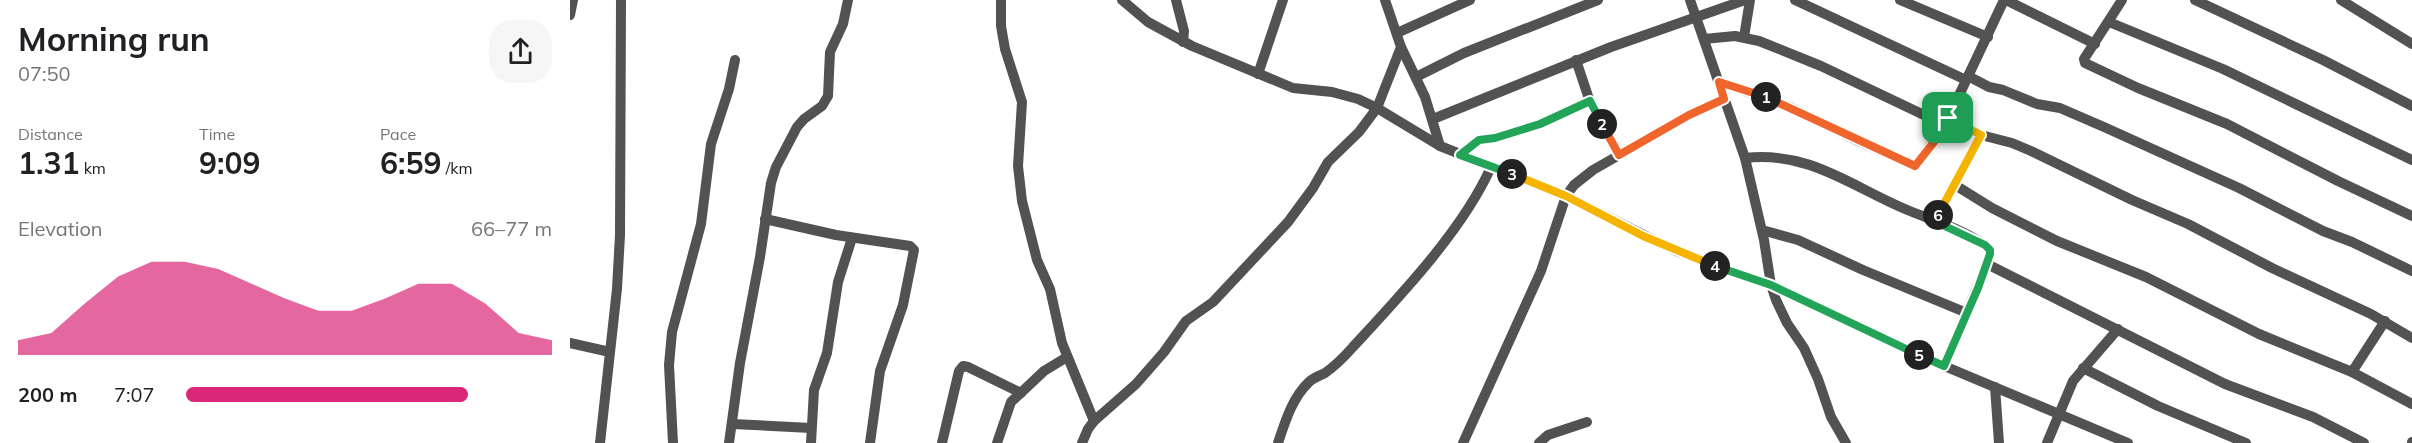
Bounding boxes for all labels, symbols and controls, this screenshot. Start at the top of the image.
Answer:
text: Morning run [18,18,210,59]
button: share [489,20,552,83]
text: 07:50 [18,61,71,86]
pin: 1 [1751,82,1781,112]
text: 1 [1761,87,1771,107]
pin [1922,92,1973,143]
icon: arrive [1931,101,1964,134]
pin: 2 [1587,109,1617,139]
text: 2 [1597,114,1607,134]
text: Distance [18,124,83,144]
text: Time [199,124,235,144]
text: Pace [380,124,416,144]
text: 1.31 [18,144,79,182]
text: 9:09 [199,144,260,182]
text: 6:59 [380,144,441,182]
text: km [79,158,106,178]
text: /km [441,158,472,178]
pin: 3 [1497,159,1527,189]
text: 3 [1507,164,1517,184]
pin: 6 [1923,200,1953,230]
text: 6 [1933,205,1943,225]
text: Elevation [18,216,103,241]
text: 66–77 m [471,216,552,241]
pin: 4 [1700,251,1730,281]
text: 4 [1710,256,1720,276]
pin: 5 [1904,340,1934,370]
text: 5 [1914,345,1924,365]
text: 200 m [18,382,77,407]
text: 7:07 [114,382,155,407]

